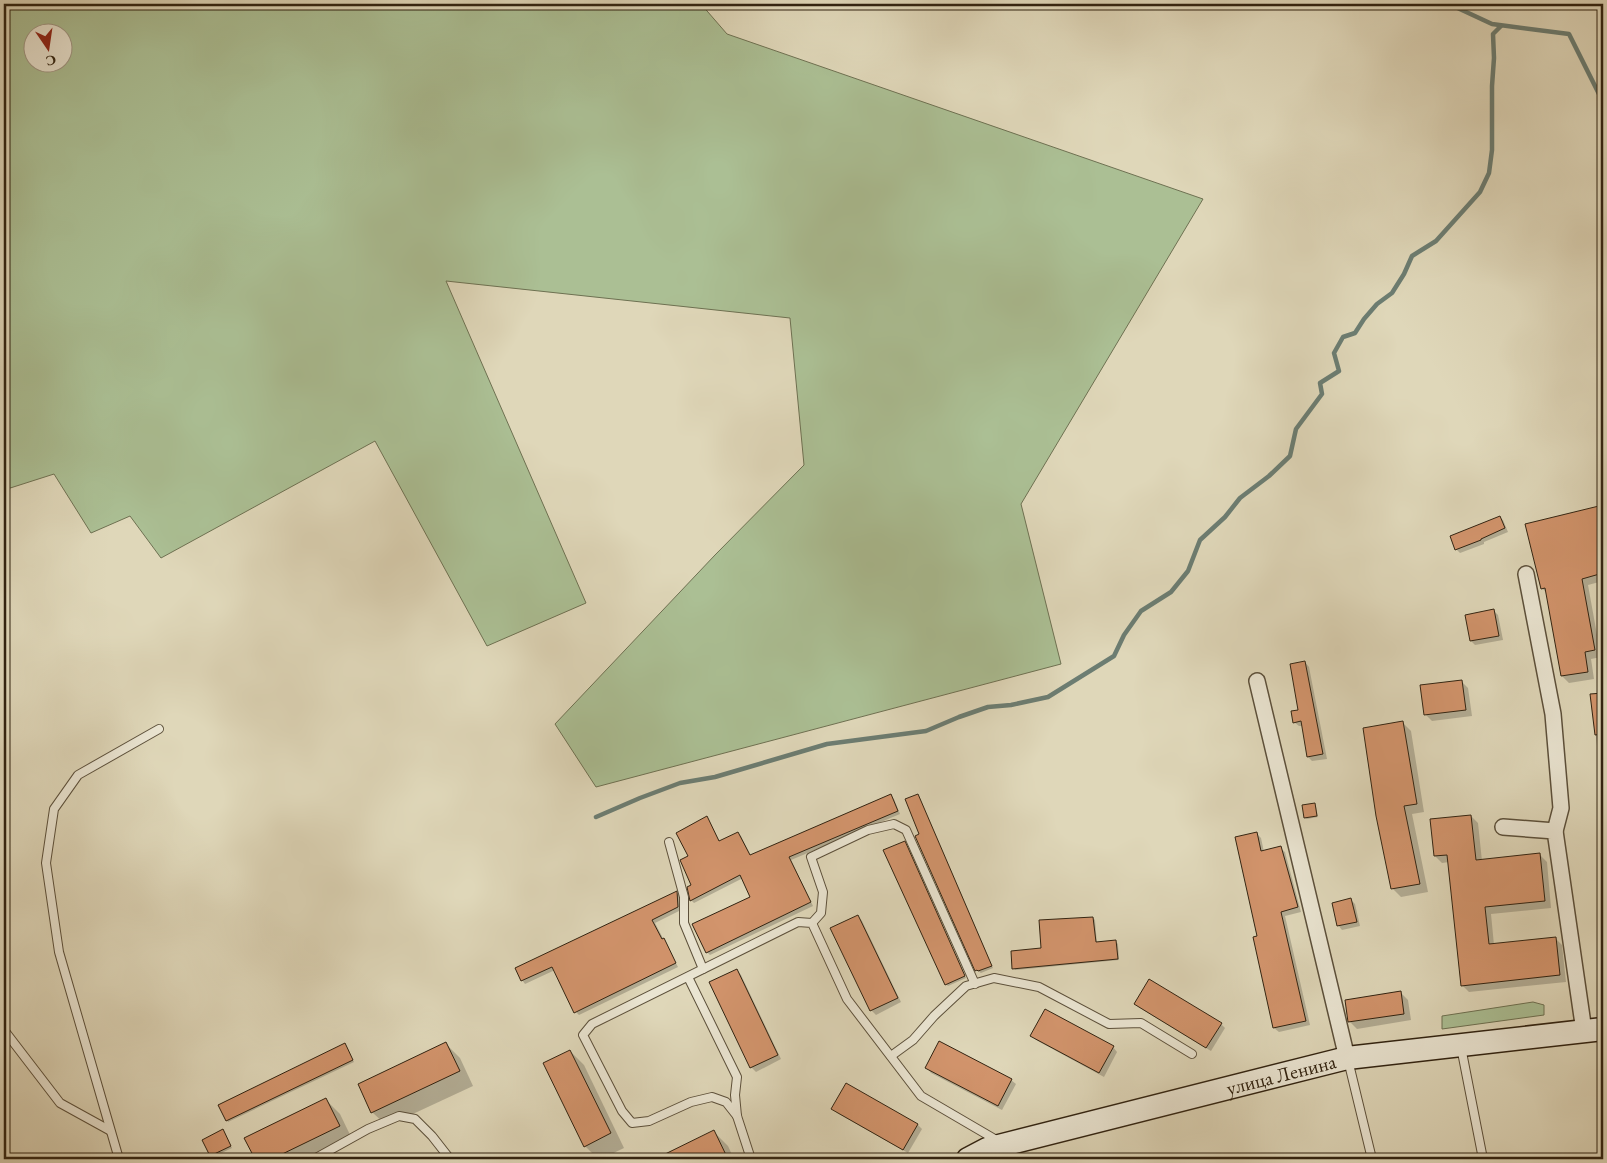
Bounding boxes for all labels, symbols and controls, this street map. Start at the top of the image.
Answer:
north arrow [22,22,72,72]
text: С [44,51,58,71]
street label: улица Ленина [1224,1048,1339,1101]

